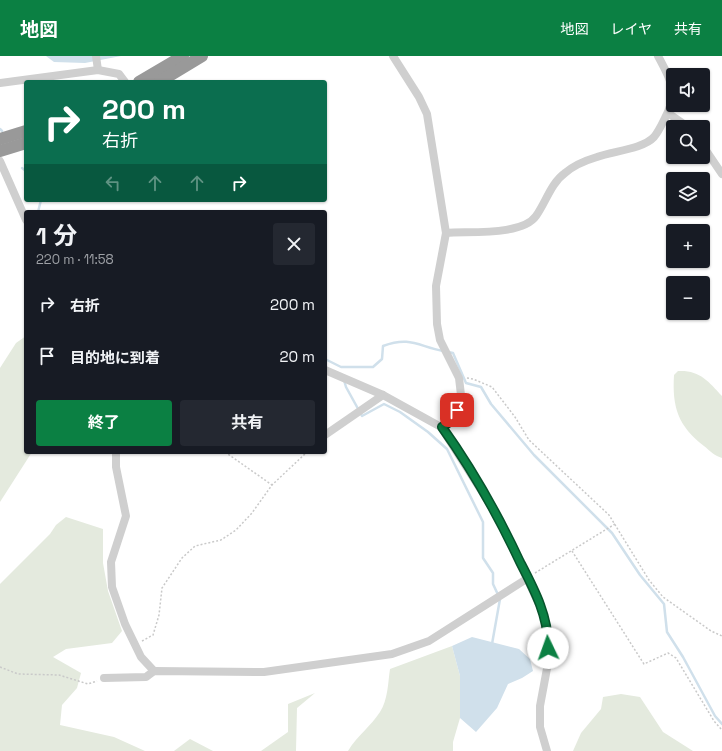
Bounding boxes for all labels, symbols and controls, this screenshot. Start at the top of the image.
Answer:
text: 地図 [20,17,58,42]
text: 地図 [560,20,588,38]
text: レイヤ [610,20,652,38]
text: 共有 [674,20,702,38]
map controls [666,68,710,320]
button: sound [666,68,710,112]
text: 200 m [102,91,186,127]
icon: right [36,96,88,148]
button: search [666,120,710,164]
text: 右折 [102,129,138,152]
icon: left [102,172,124,194]
icon: ahead [144,172,166,194]
icon: ahead [186,172,208,194]
icon: right [228,172,250,194]
button: layers [666,172,710,216]
text: 1 分 [36,220,77,251]
button: close [273,223,315,265]
button: + [666,224,710,268]
text: 220 m · 11:58 [36,251,114,268]
button: − [666,276,710,320]
icon: right [36,293,58,315]
text: 200 m [270,295,315,314]
text: 右折 [70,296,100,315]
icon: arrive [36,345,58,367]
text: 20 m [280,347,315,366]
text: 目的地に到着 [70,348,160,367]
pin [440,393,474,427]
icon: arrive [446,399,468,421]
button: 終了 [36,400,172,446]
button: 共有 [180,400,315,446]
position arrow [527,627,569,669]

